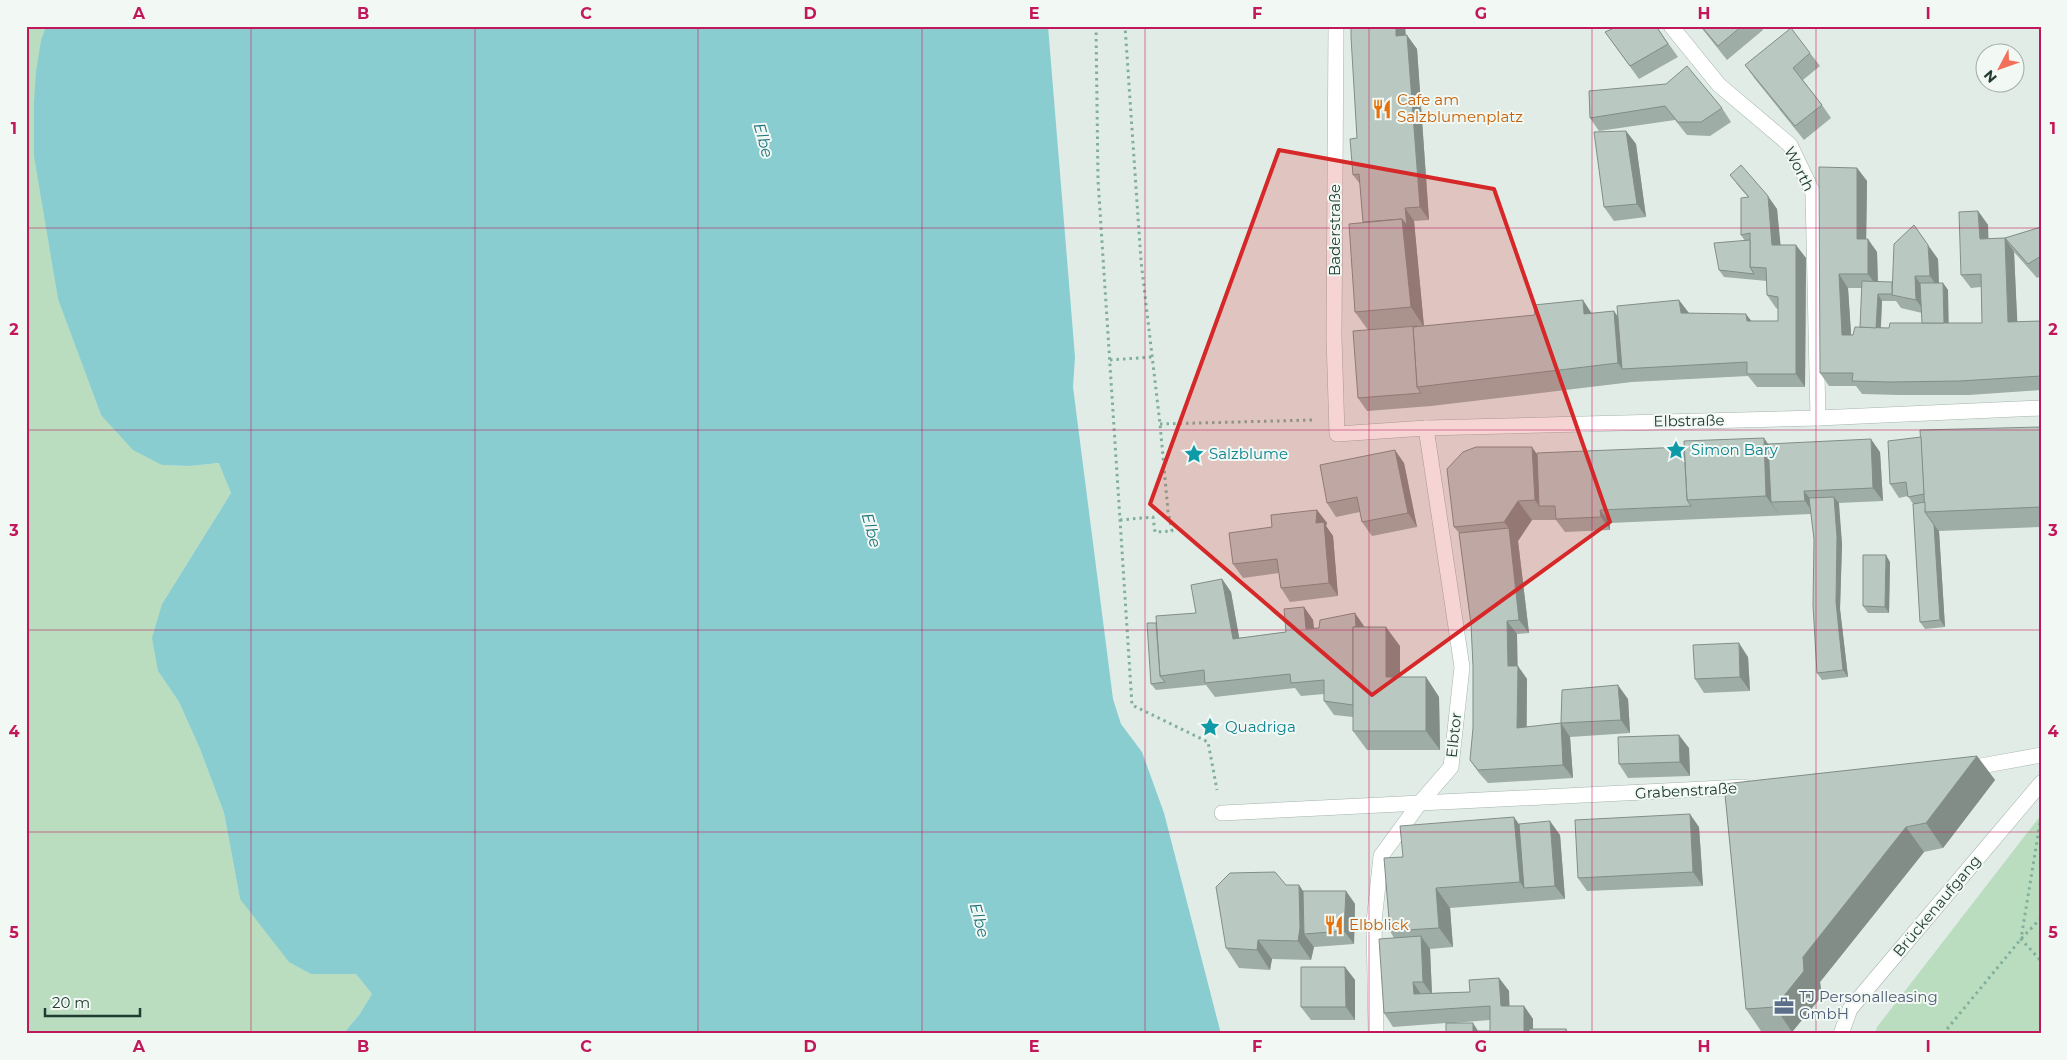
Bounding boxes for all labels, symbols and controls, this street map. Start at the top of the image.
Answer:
text: A [132,4,146,23]
text: B [357,4,369,23]
text: C [580,4,592,23]
text: D [803,4,817,23]
text: E [1029,4,1039,23]
text: F [1252,4,1262,23]
text: G [1475,4,1487,23]
text: H [1698,4,1710,23]
text: I [1925,4,1931,23]
north arrow [1974,42,2024,92]
text: N [1980,66,2001,87]
place label: Cafe am Salzblumenplatz [1397,90,1523,126]
restaurant icon: Cafe am Salzblumenplatz [1371,98,1393,120]
text: 1 [11,119,17,138]
text: 1 [2050,119,2056,138]
water label: Elbe [750,121,777,160]
street label: Worth [1780,143,1819,194]
street label: Baderstraße [1325,184,1344,276]
text: 2 [9,320,19,339]
text: 2 [2048,320,2058,339]
street label: Elbstraße [1653,410,1725,431]
place icon: Simon Bary [1665,439,1687,461]
place label: Simon Bary [1691,440,1779,459]
place icon: Salzblume [1183,443,1205,465]
place label: Salzblume [1209,444,1288,463]
water label: Elbe [858,511,885,550]
text: 3 [8,521,19,540]
text: 3 [2047,521,2058,540]
street label: Elbtor [1442,711,1465,759]
place icon: Quadriga [1199,716,1221,738]
place label: Quadriga [1225,717,1296,736]
text: 4 [8,722,20,741]
text: 4 [2047,722,2059,741]
street label: Grabenstraße [1635,778,1737,803]
street label: Brückenaufgang [1889,851,1985,960]
water label: Elbe [966,901,993,940]
restaurant icon: Elbblick [1323,914,1345,936]
place label: Elbblick [1349,915,1409,934]
text: 5 [9,923,19,942]
text: 5 [2048,923,2058,942]
scale bar [45,985,140,1017]
place label: TJ Personalleasing GmbH [1799,987,1938,1023]
text: 20 m [52,993,90,1012]
office icon: TJ Personalleasing GmbH [1773,995,1795,1017]
text: A [132,1037,146,1056]
text: B [357,1037,369,1056]
text: C [580,1037,592,1056]
text: D [803,1037,817,1056]
text: E [1029,1037,1039,1056]
text: F [1252,1037,1262,1056]
text: G [1475,1037,1487,1056]
text: H [1698,1037,1710,1056]
text: I [1925,1037,1931,1056]

